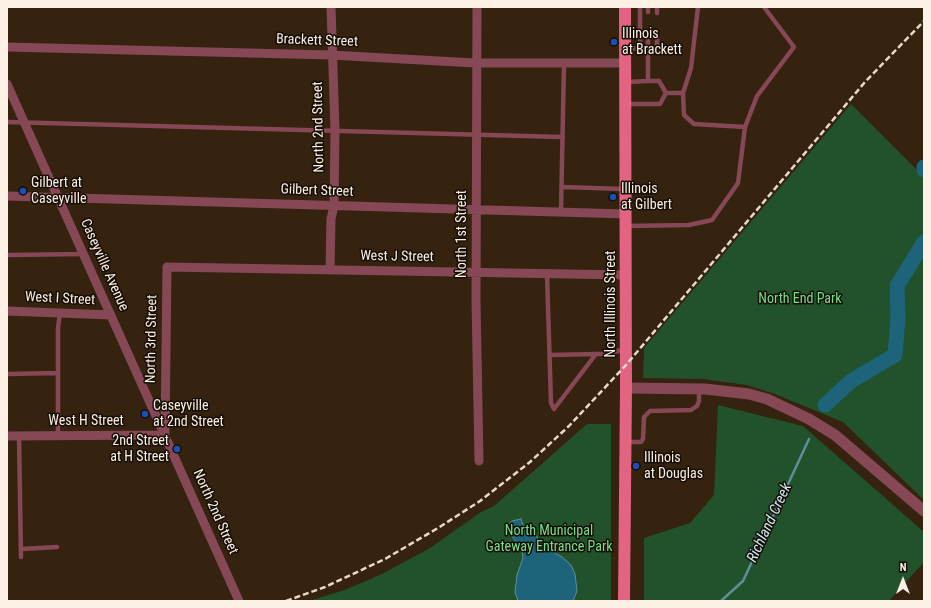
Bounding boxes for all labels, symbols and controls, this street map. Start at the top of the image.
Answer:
place label: Illinois at Brackett [622,26,682,58]
street label: Brackett Street [276,31,358,51]
marker: Illinois at Brackett [609,37,619,47]
street label: North 2nd Street [310,81,328,173]
place label: Gilbert at Caseyville [31,175,87,208]
street label: Gilbert Street [280,181,354,201]
place label: Illinois at Gilbert [621,181,672,214]
marker: Gilbert at Caseyville [18,186,28,196]
street label: North 1st Street [454,190,470,278]
marker: Illinois at Gilbert [608,192,618,202]
street label: Caseyville Avenue [76,216,132,314]
street label: West J Street [360,248,434,266]
street label: North Illinois Street [603,251,619,357]
street label: West I Street [24,289,96,309]
park label: North End Park [758,291,842,307]
street label: North 3rd Street [143,295,161,383]
place label: Caseyville at 2nd Street [153,398,224,430]
marker: Caseyville at 2nd Street [140,409,150,419]
street label: West H Street [48,413,124,429]
place label: 2nd Street at H Street [110,433,169,466]
marker: 2nd Street at H Street [172,444,182,454]
place label: Illinois at Douglas [644,450,703,482]
marker: Illinois at Douglas [631,461,641,471]
street label: North 2nd Street [189,467,241,557]
water label: Richland Creek [744,480,796,566]
park label: North Municipal Gateway Entrance Park [486,523,612,556]
north arrow [883,560,923,600]
text: N [900,561,906,574]

